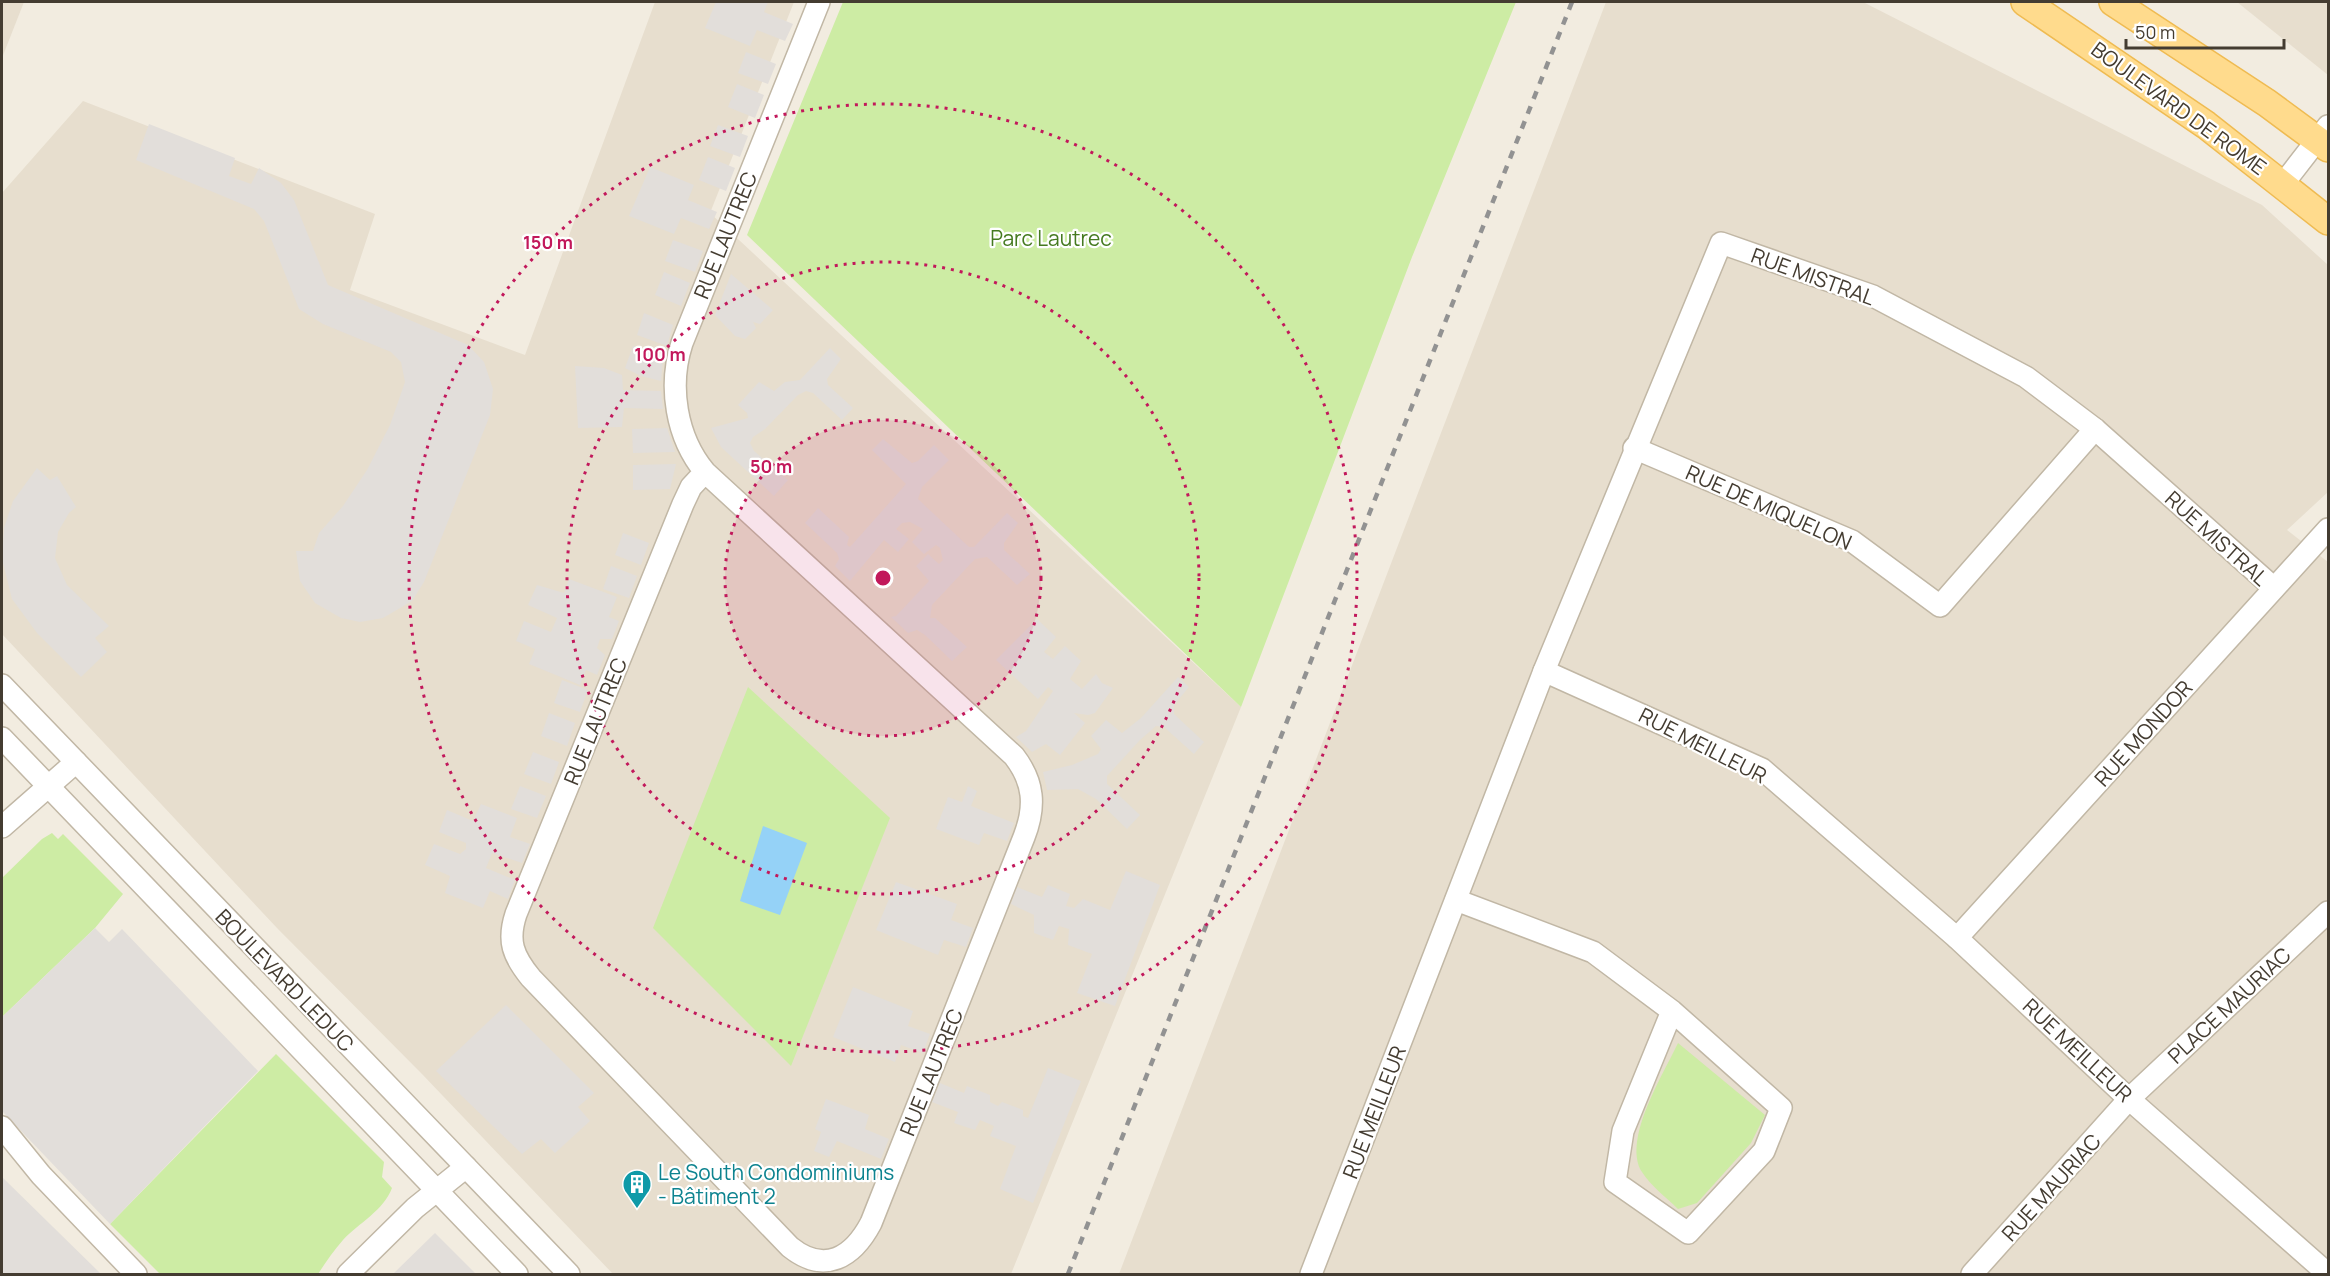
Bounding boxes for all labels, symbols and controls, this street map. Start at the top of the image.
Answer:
scale bar [2126,12,2284,50]
text: 50 m [2135,20,2175,44]
street label: BOULEVARD DE ROME [2086,35,2272,181]
street label: RUE LAUTREC [687,167,763,303]
park label: Parc Lautrec [990,224,1112,252]
text: 150 m [523,230,573,254]
street label: RUE MISTRAL [1747,241,1879,311]
text: 100 m [634,342,686,366]
text: 50 m [750,454,792,478]
street label: RUE DE MIQUELON [1682,458,1856,556]
street label: RUE MISTRAL [2160,484,2275,592]
centre of rings [873,568,893,588]
street label: RUE LAUTREC [557,653,633,789]
street label: RUE MONDOR [2088,674,2198,792]
street label: RUE MEILLEUR [1634,701,1772,789]
street label: BOULEVARD LEDUC [210,903,360,1057]
street label: PLACE MAURIAC [2161,941,2297,1069]
street label: RUE MEILLEUR [2017,992,2139,1108]
street label: RUE LAUTREC [893,1004,969,1140]
street label: RUE MEILLEUR [1336,1042,1412,1182]
street label: RUE MAURIAC [1995,1127,2107,1247]
place label: Le South Condominiums - Bâtiment 2 [658,1158,894,1210]
building icon: Le South Condominiums - Bâtiment 2 [621,1168,653,1210]

